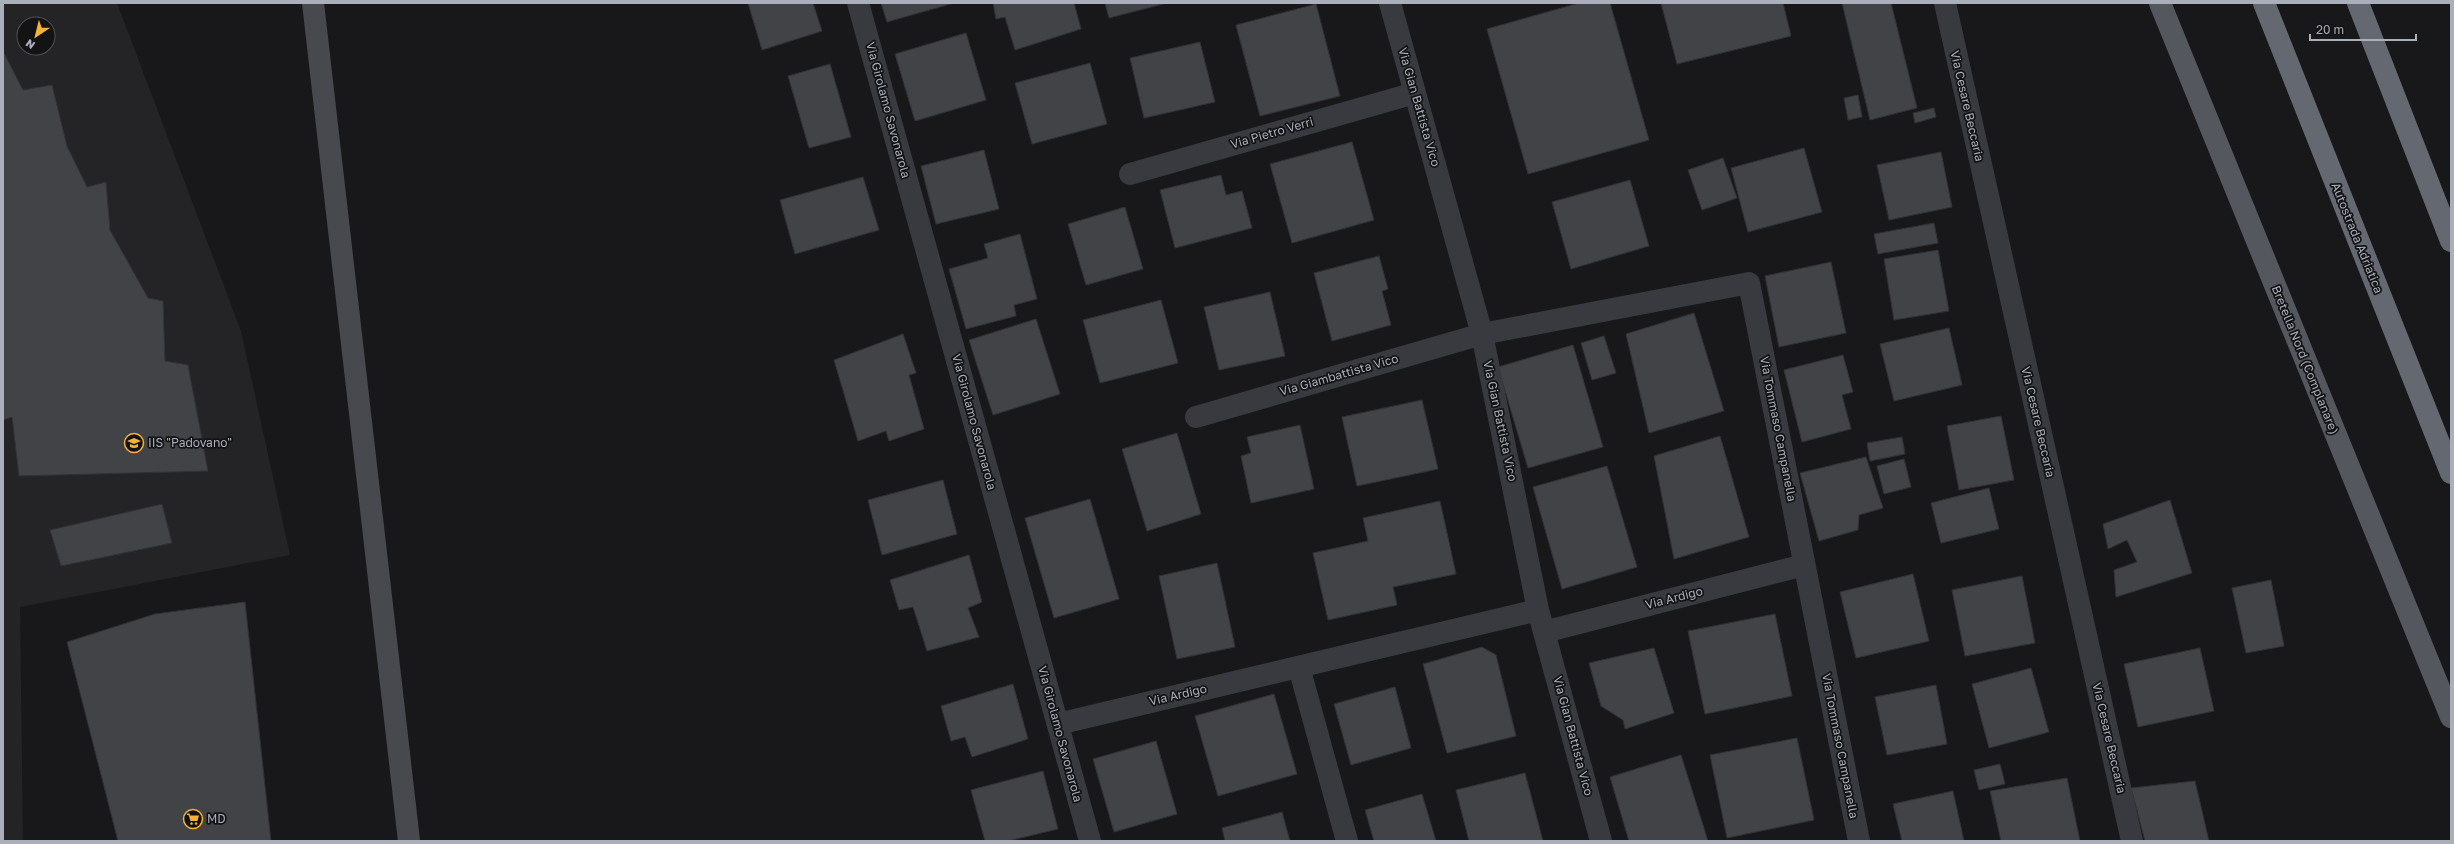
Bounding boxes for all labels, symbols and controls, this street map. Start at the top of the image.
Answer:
north arrow [16,16,56,56]
scale bar [2310,16,2416,42]
text: 20 m [2316,22,2344,37]
text: N [23,37,37,52]
street label: Via Girolamo Savonarola [863,40,914,180]
street label: Via Gian Battista Vico [1395,46,1444,168]
street label: Via Cesare Beccaria [1947,49,1988,163]
street label: Via Pietro Verri [1229,114,1315,152]
street label: Autostrada Adriatica [2328,180,2387,295]
street label: Bretella Nord (Complanare) [2269,283,2342,436]
street label: Via Giambattista Vico [1278,350,1400,399]
street label: Via Girolamo Savonarola [949,352,1000,492]
street label: Via Tommaso Campanella [1757,355,1800,503]
street label: Via Gian Battista Vico [1480,359,1521,483]
street label: Via Cesare Beccaria [2018,365,2059,479]
school or university icon: IIS "Padovano" [123,432,145,454]
place label: IIS "Padovano" [148,435,232,450]
street label: Via Ardigo [1644,583,1704,612]
street label: Via Girolamo Savonarola [1035,664,1086,804]
street label: Via Tommaso Campanella [1819,672,1862,820]
street label: Via Gian Battista Vico [1550,674,1597,797]
street label: Via Ardigo [1148,681,1208,708]
street label: Via Cesare Beccaria [2089,681,2130,795]
supermarket icon: MD [182,808,204,830]
place label: MD [207,811,226,826]

